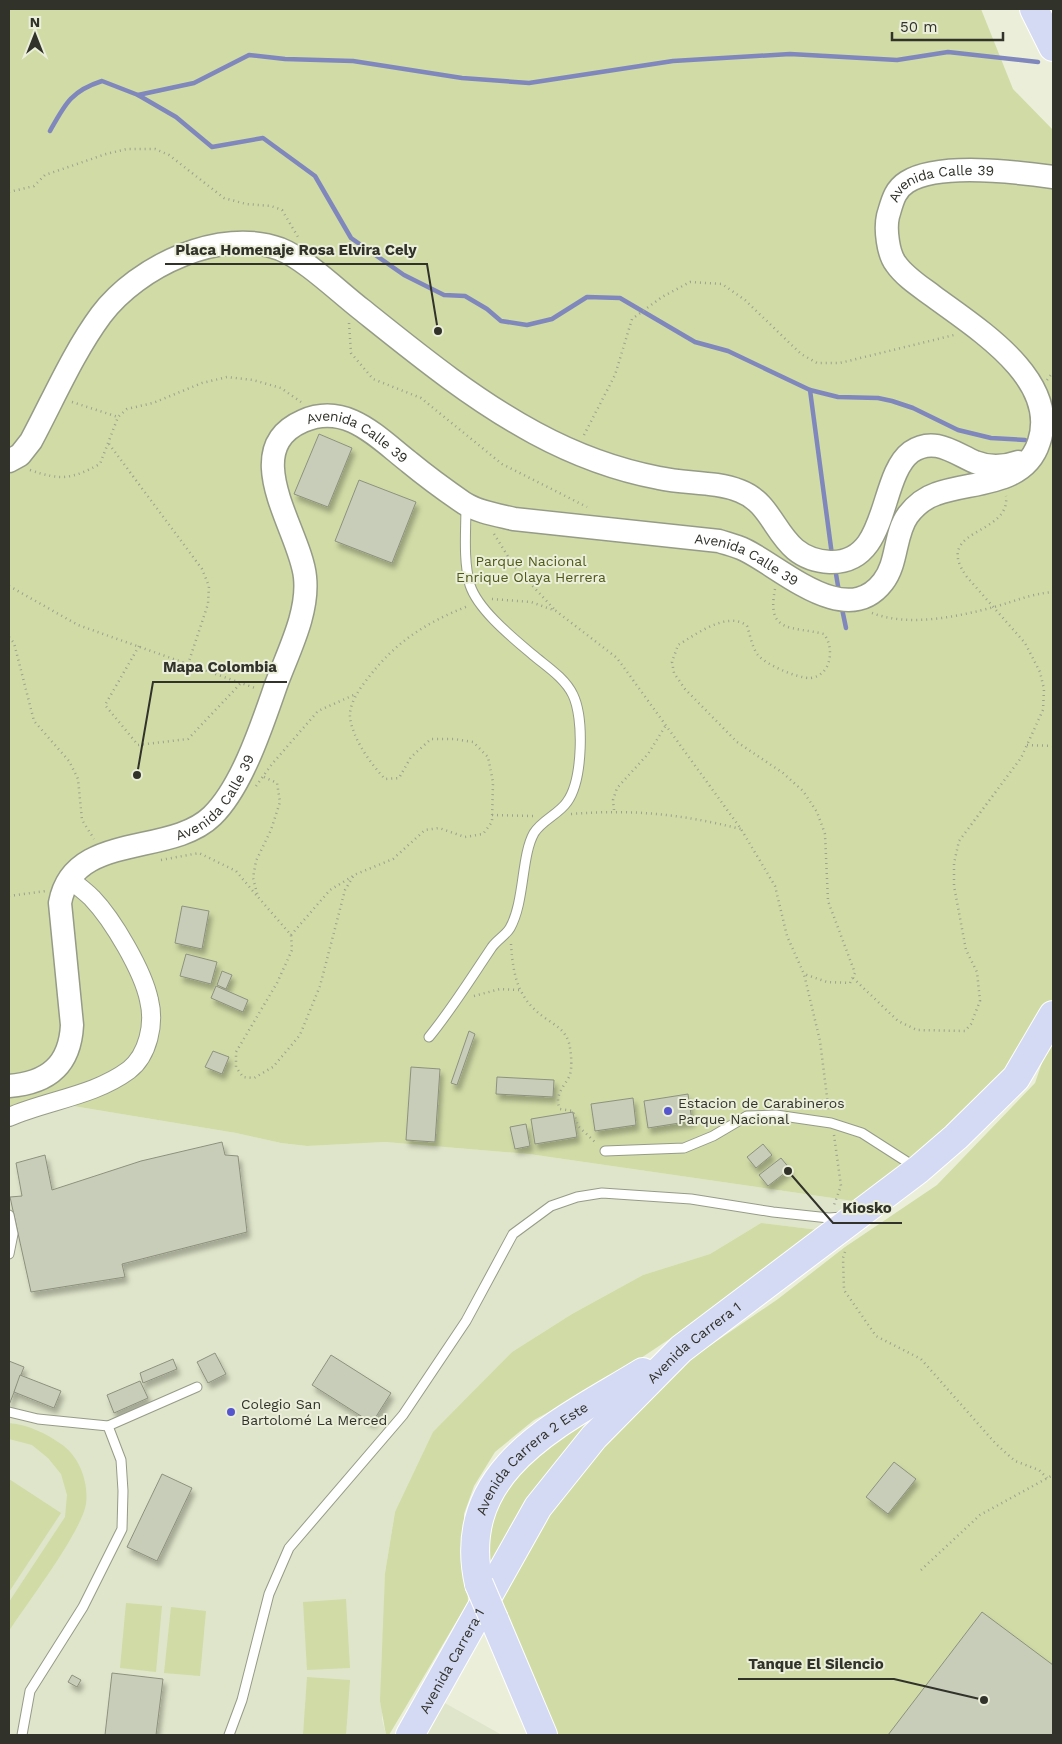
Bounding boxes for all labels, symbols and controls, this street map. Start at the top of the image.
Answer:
north arrow [10,10,60,60]
scale bar [892,10,1003,42]
text: N [30,14,40,30]
text: 50 m [900,18,937,36]
street label: Avenida Calle 39 [885,162,995,204]
callout: Placa Homenaje Rosa Elvira Cely [165,234,427,264]
text: Placa Homenaje Rosa Elvira Cely [175,241,417,259]
street label: Avenida Calle 39 [304,407,411,466]
street label: Avenida Calle 39 [694,530,801,589]
park label: Parque Nacional Enrique Olaya Herrera [456,553,606,585]
callout: Mapa Colombia [153,652,287,682]
text: Mapa Colombia [163,658,277,676]
street label: Avenida Calle 39 [173,752,257,843]
place label: Estacion de Carabineros Parque Nacional [678,1095,845,1127]
marker: Estacion de Carabineros Parque Nacional [662,1105,674,1117]
callout: Kiosko [833,1193,902,1223]
text: Kiosko [842,1199,892,1217]
street label: Avenida Carrera 1 [644,1299,744,1386]
place label: Colegio San Bartolomé La Merced [241,1396,387,1428]
street label: Avenida Carrera 2 Este [473,1399,591,1517]
marker: Colegio San Bartolomé La Merced [225,1406,237,1418]
street label: Avenida Carrera 1 [416,1606,487,1716]
callout: Tanque El Silencio [738,1649,894,1679]
text: Tanque El Silencio [748,1655,884,1673]

